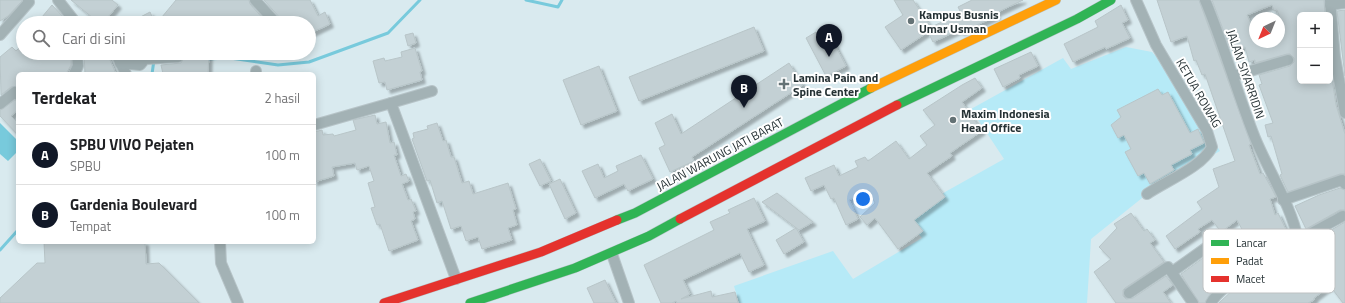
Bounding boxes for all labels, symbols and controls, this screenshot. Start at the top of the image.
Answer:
place label: Kampus Busnis Umar Usman [919,5,999,38]
north arrow [1249,12,1285,48]
map controls [1297,12,1333,84]
button: + [1297,12,1333,48]
search box [16,16,316,60]
marker: Kampus Busnis Umar Usman [906,16,916,26]
pin: A [816,24,842,57]
icon: search [30,27,52,49]
text: Cari di sini [62,27,126,50]
street label: JALAN SIYARRIDIN [1222,27,1270,121]
button: − [1297,48,1333,84]
street label: KETUA ROWAG [1171,55,1227,131]
place label: Lamina Pain and Spine Center [793,68,878,101]
pin: B [731,75,757,108]
marker: Lamina Pain and Spine Center [778,78,790,90]
text: Terdekat [32,85,96,111]
text: 2 hasil [264,88,300,108]
place label: Maxim Indonesia Head Office [961,104,1050,137]
street label: JALAN WARUNG JATI BARAT [653,112,788,196]
marker: Maxim Indonesia Head Office [948,115,958,125]
text: SPBU VIVO Pejaten [70,133,194,156]
text: A [41,145,49,165]
text: 100 m [264,145,300,165]
text: SPBU [70,156,101,176]
your location [853,189,873,209]
text: Gardenia Boulevard [70,193,197,216]
text: B [41,205,49,225]
text: 100 m [264,205,300,225]
text: Tempat [70,216,111,236]
legend [1203,229,1335,293]
text: Lancar [1236,235,1267,251]
text: Padat [1236,253,1263,269]
text: Macet [1236,271,1265,287]

